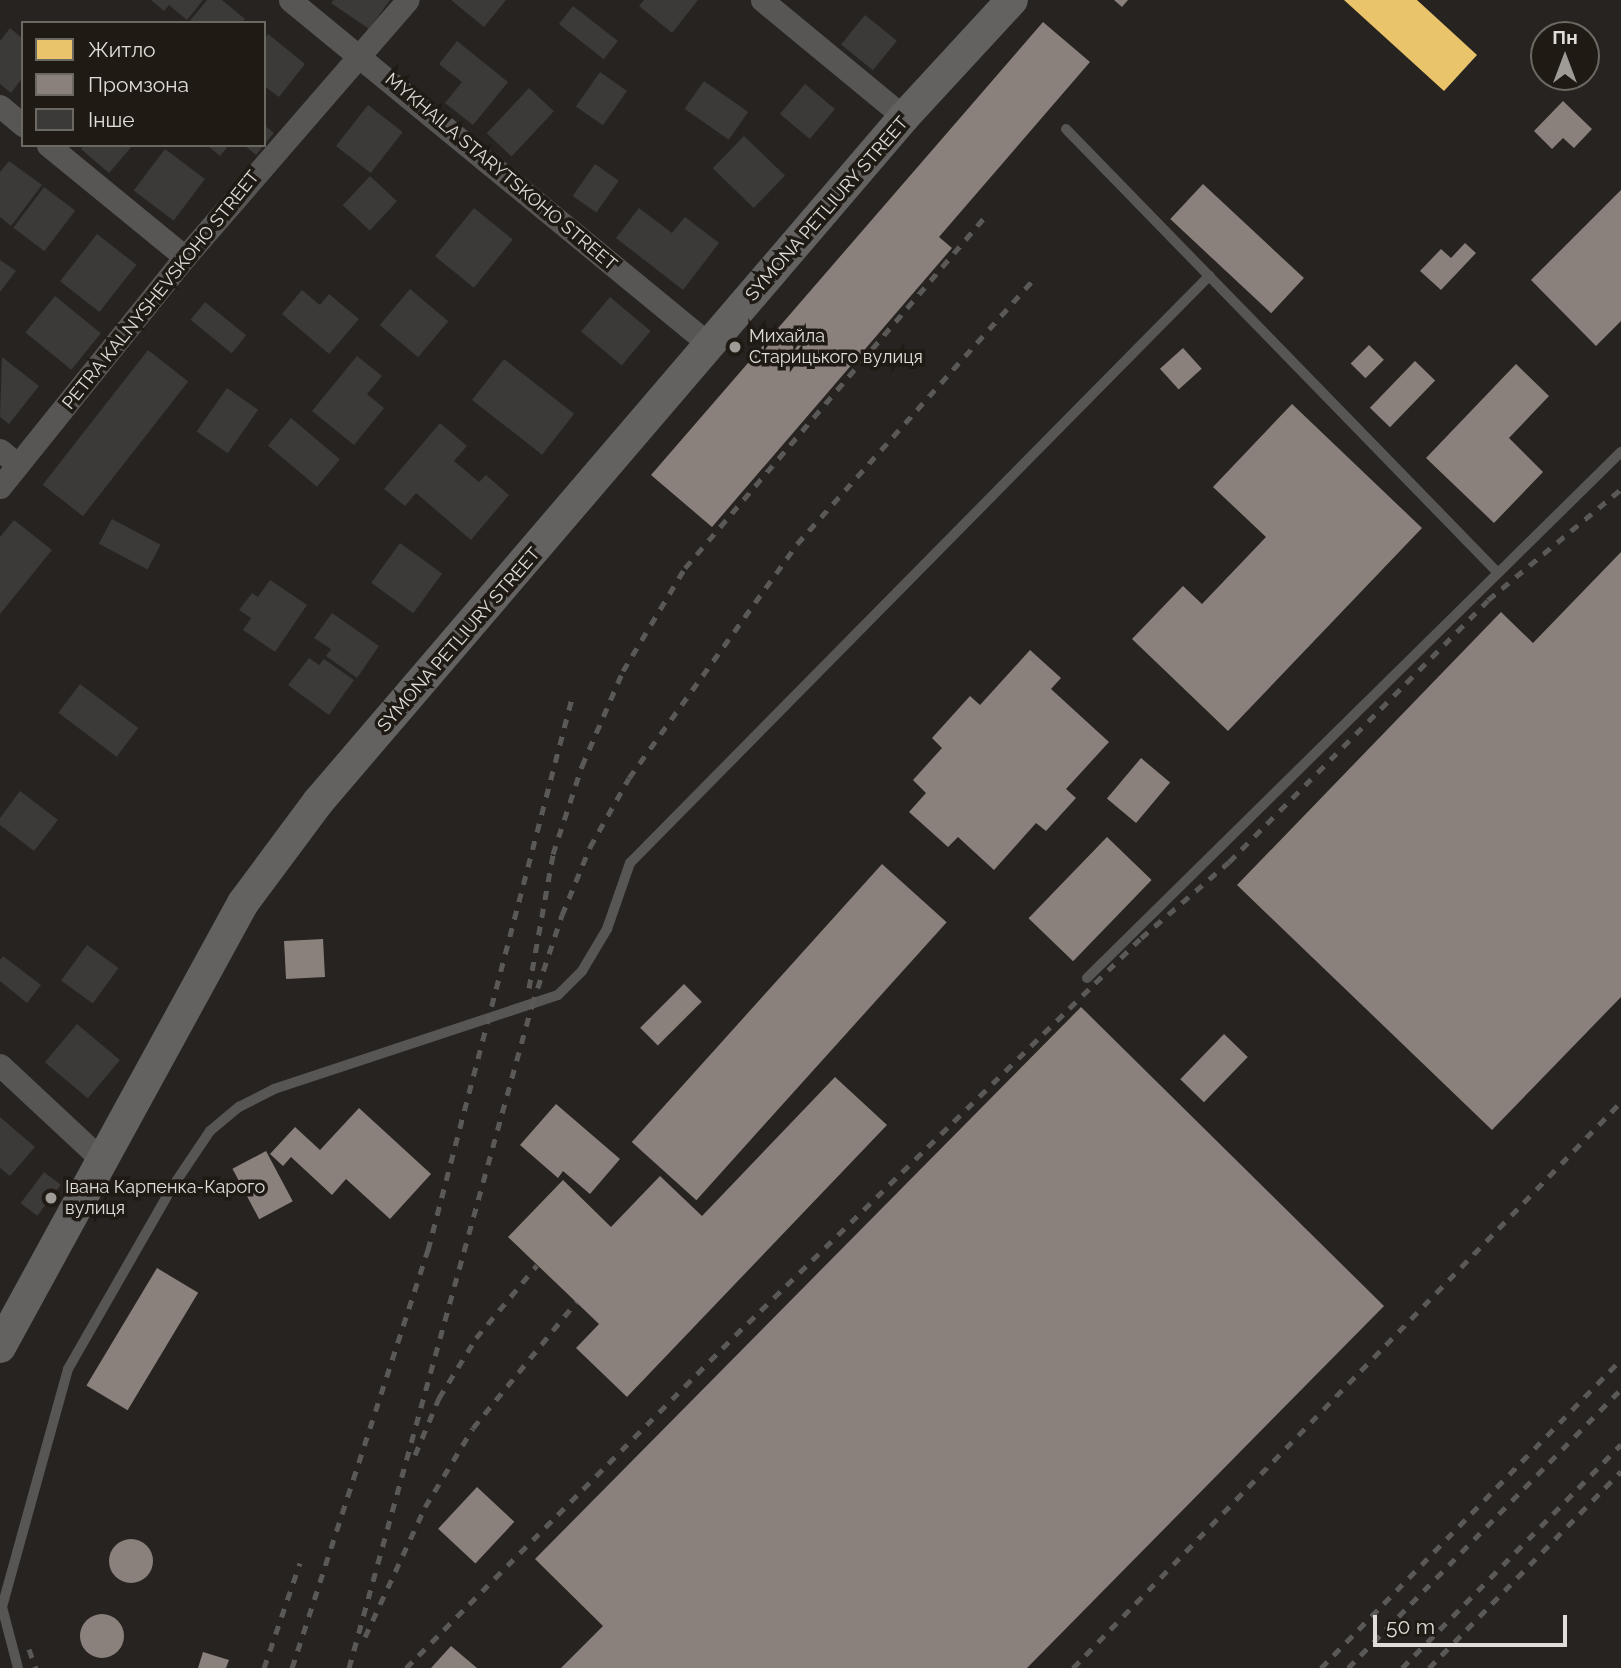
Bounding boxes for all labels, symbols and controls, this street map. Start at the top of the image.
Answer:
legend [21,21,266,147]
north arrow [1530,21,1600,91]
text: Пн [1552,26,1578,48]
text: Житло [88,37,156,62]
street label: MYKHAILA STARYTSKOHO STREET [381,69,621,275]
text: Промзона [88,72,189,97]
text: Інше [88,107,135,132]
street label: SYMONA PETLIURY STREET [741,112,913,306]
street label: PETRA KALNYSHEVSKOHO STREET [58,166,264,414]
place label: Михайла Старицького вулиця [749,326,923,368]
marker: Михайла Старицького вулиця [727,339,743,355]
street label: SYMONA PETLIURY STREET [373,543,545,737]
place label: Івана Карпенка-Карого вулиця [65,1177,265,1220]
marker: Івана Карпенка-Карого вулиця [43,1190,59,1206]
scale bar [1376,1602,1570,1646]
text: 50 m [1386,1614,1435,1639]

